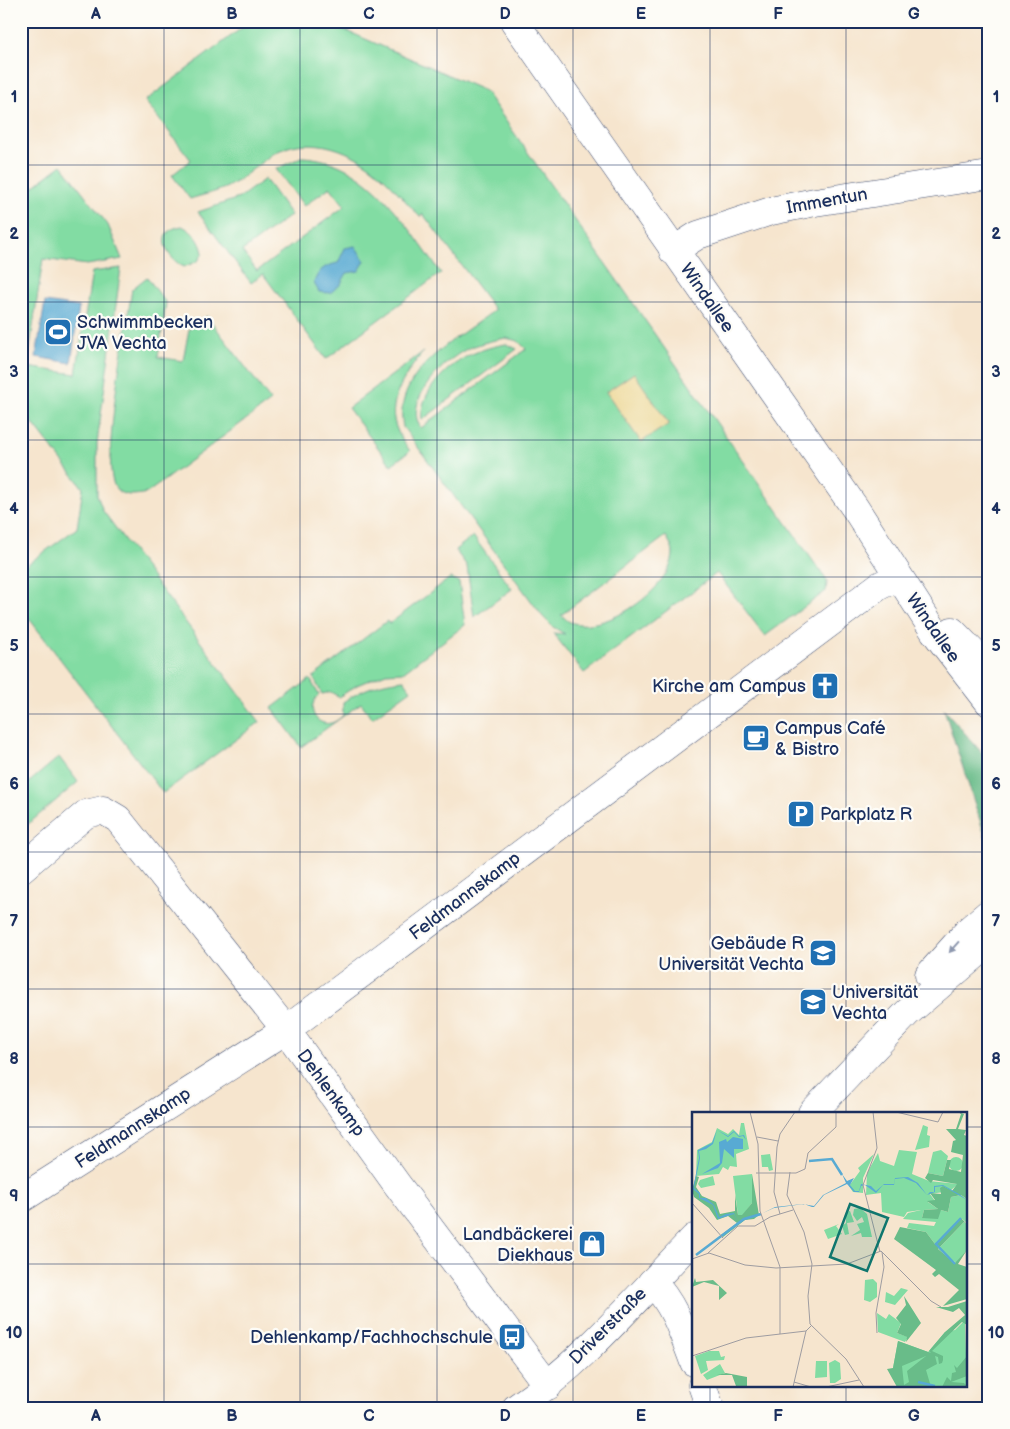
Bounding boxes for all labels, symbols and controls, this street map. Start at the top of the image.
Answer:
text: A [90,5,101,24]
text: B [226,5,238,24]
text: C [363,5,375,24]
text: D [499,5,511,24]
text: E [636,5,646,24]
text: F [773,5,783,24]
text: G [908,5,920,24]
text: 1 [11,88,17,107]
text: 1 [993,88,999,107]
street label: Immentun [785,184,869,218]
text: 2 [9,225,19,244]
text: 2 [991,225,1001,244]
street label: Windallee [676,259,739,337]
place label: Schwimmbecken JVA Vechta [77,312,213,354]
sports icon: Schwimmbecken JVA Vechta [43,317,73,347]
text: 3 [9,363,19,382]
text: 3 [991,363,1001,382]
text: 4 [9,500,19,519]
text: 4 [991,500,1001,519]
street label: Windallee [902,589,965,667]
text: 5 [9,637,19,656]
text: 5 [991,637,1001,656]
church icon: Kirche am Campus [810,671,840,701]
place label: Kirche am Campus [652,676,806,697]
place label: Campus Café & Bistro [775,718,886,760]
cafe icon: Campus Café & Bistro [741,723,771,753]
text: 6 [9,775,19,794]
text: 6 [991,775,1001,794]
parking icon: Parkplatz R [786,799,816,829]
place label: Parkplatz R [820,804,913,825]
street label: Feldmannskamp [405,847,525,945]
text: 7 [10,912,19,931]
text: 7 [992,912,1001,931]
place label: Gebäude R Universität Vechta [658,933,804,975]
school or university icon: Gebäude R Universität Vechta [808,938,838,968]
one-way arrow [948,940,960,952]
place label: Universität Vechta [832,982,919,1024]
school or university icon: Universität Vechta [798,987,828,1017]
street label: Dehlenkamp [292,1045,370,1141]
text: 8 [9,1050,19,1069]
text: 8 [991,1050,1001,1069]
street label: Feldmannskamp [71,1083,195,1173]
inset map [692,1112,968,1386]
text: 9 [9,1187,19,1206]
text: 9 [991,1187,1001,1206]
place label: Landbäckerei Diekhaus [462,1224,573,1266]
shop icon: Landbäckerei Diekhaus [577,1229,607,1259]
street label: Driverstraße [565,1283,651,1369]
bus stop icon: Dehlenkamp/Fachhochschule [497,1322,527,1352]
text: 10 [6,1324,22,1343]
text: 10 [988,1324,1004,1343]
place label: Dehlenkamp/Fachhochschule [250,1327,493,1348]
text: A [90,1407,101,1426]
text: B [226,1407,238,1426]
text: C [363,1407,375,1426]
text: D [499,1407,511,1426]
text: E [636,1407,646,1426]
text: F [773,1407,783,1426]
text: G [908,1407,920,1426]

